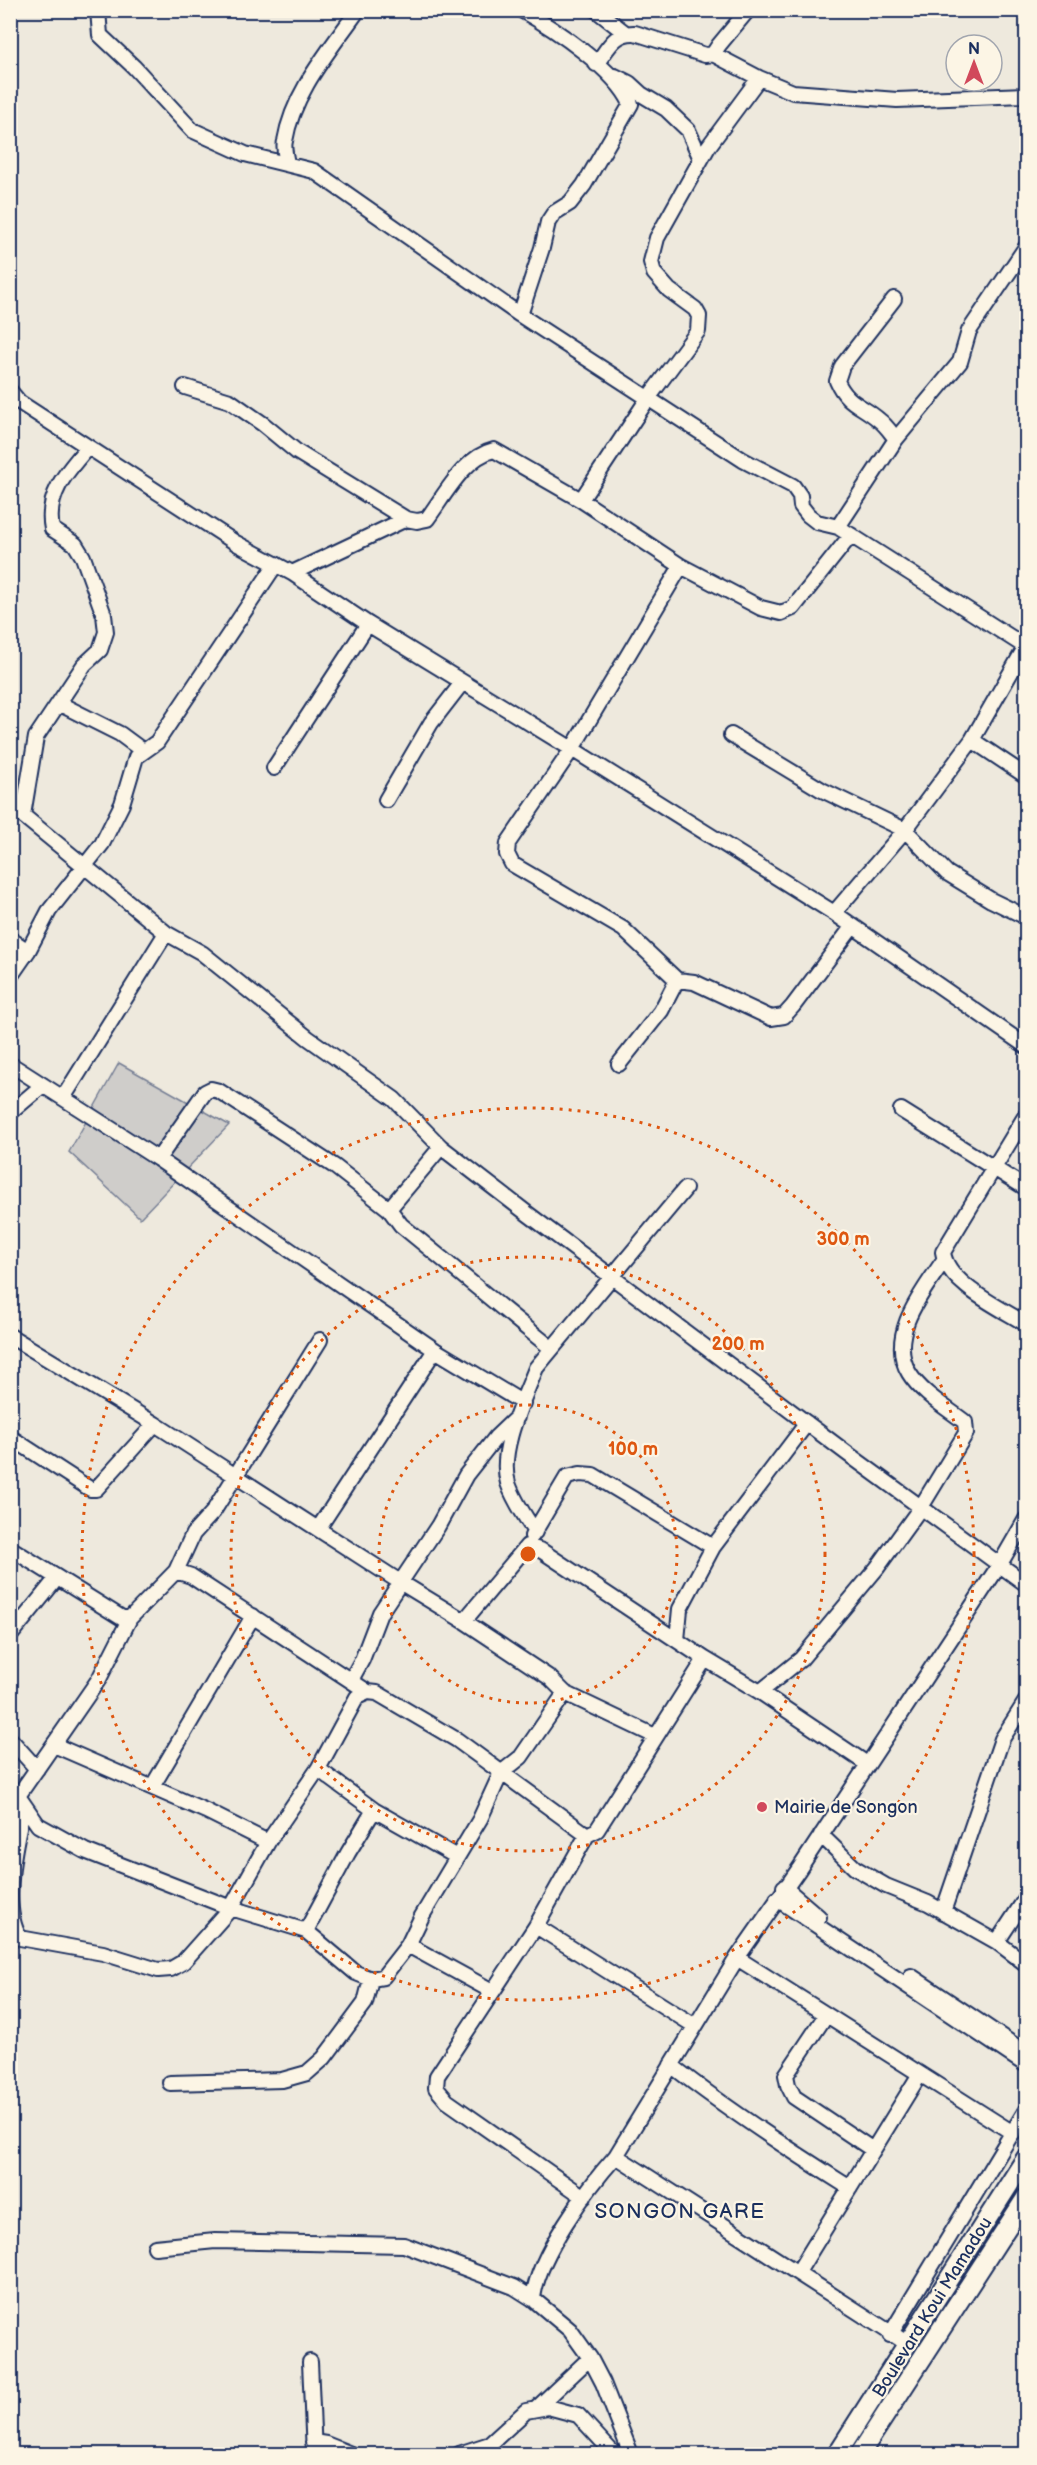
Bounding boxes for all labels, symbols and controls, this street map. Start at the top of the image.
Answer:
north arrow [944,33,1004,93]
text: N [968,40,980,59]
text: 300 m [816,1229,870,1250]
text: 200 m [711,1334,765,1355]
text: 100 m [608,1439,658,1460]
centre of rings [518,1544,538,1564]
place label: Mairie de Songon [774,1797,918,1818]
marker: Mairie de Songon [755,1800,769,1814]
district label: SONGON GARE [594,2199,766,2224]
street label: Boulevard Koui Mamadou [868,2213,997,2401]

